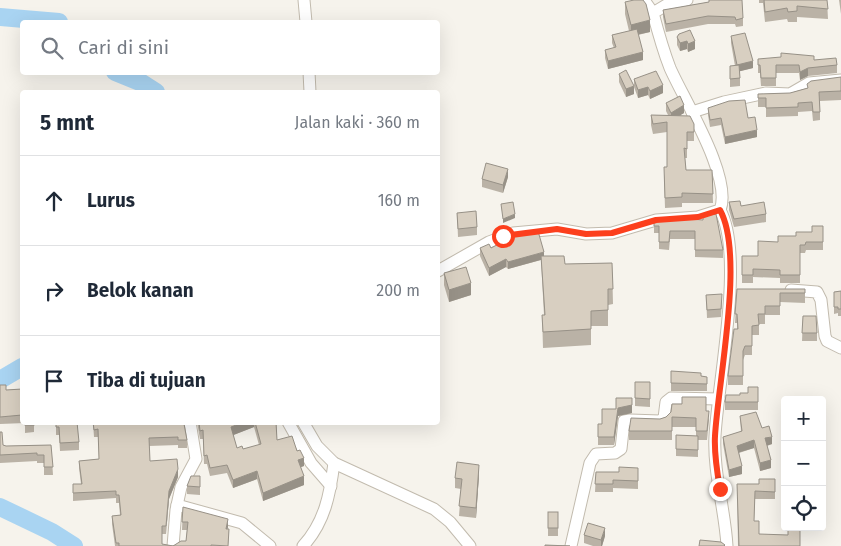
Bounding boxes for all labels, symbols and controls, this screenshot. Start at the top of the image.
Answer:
search box [20,20,440,75]
icon: search [38,34,66,62]
text: Cari di sini [78,36,169,59]
text: 5 mnt [40,110,94,136]
text: Jalan kaki · 360 m [295,113,420,132]
icon: ahead [40,187,68,215]
text: Lurus [87,189,135,212]
text: 160 m [378,191,420,210]
route start [492,225,515,248]
icon: right [40,277,68,305]
text: Belok kanan [87,279,194,302]
text: 200 m [376,281,420,300]
icon: arrive [40,367,68,395]
text: Tiba di tujuan [87,369,206,392]
map controls [781,396,826,531]
button: + [781,396,826,441]
button: − [781,441,826,486]
route end [709,478,732,501]
button: locate [781,486,826,531]

